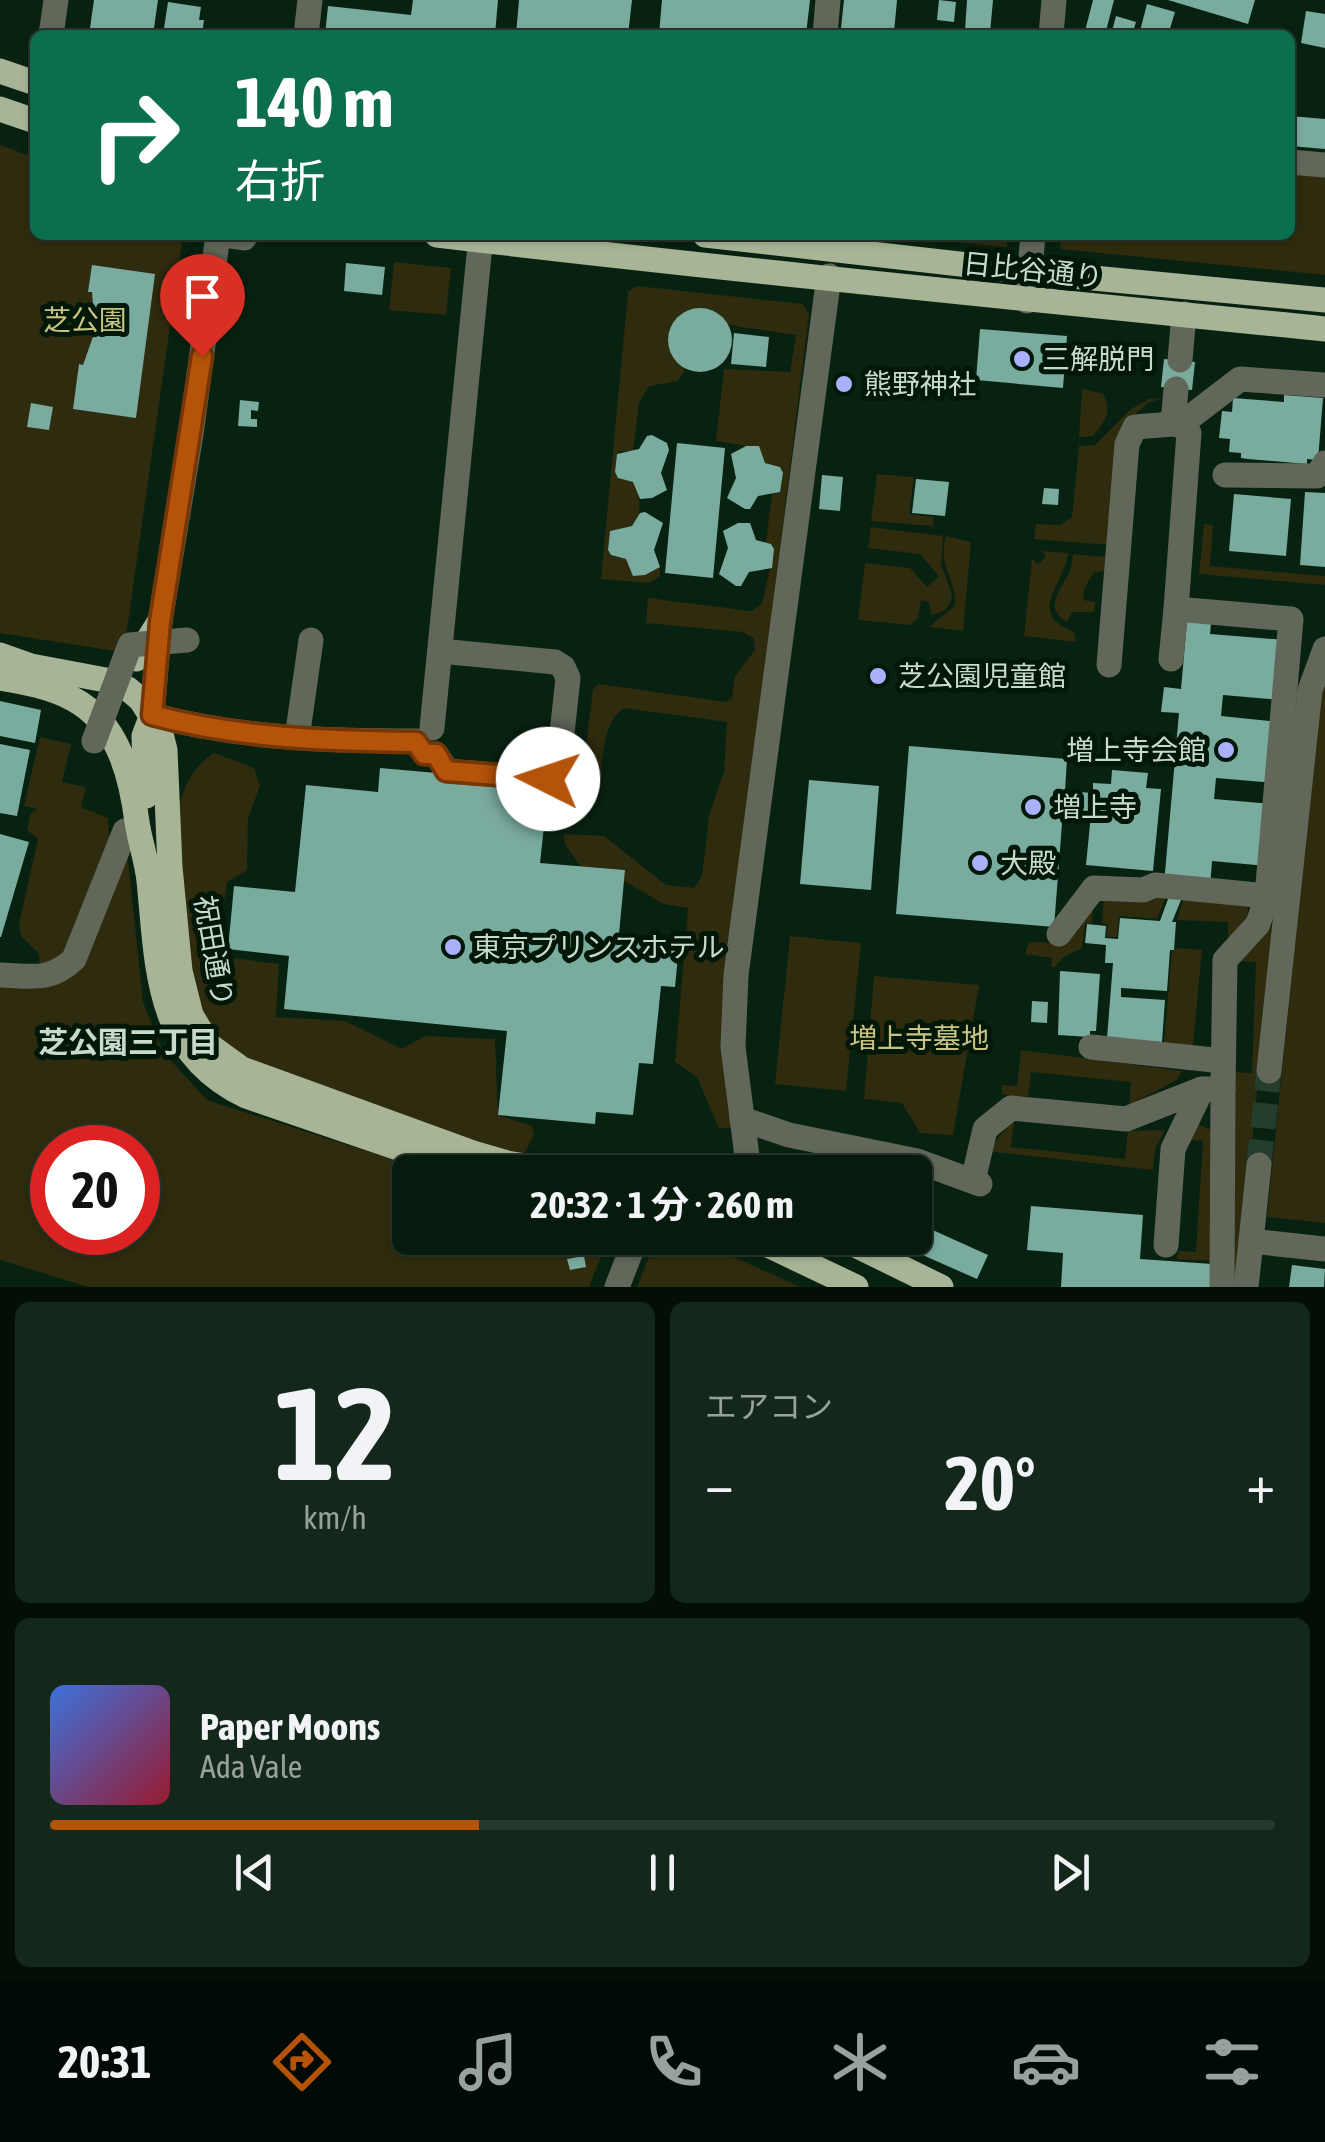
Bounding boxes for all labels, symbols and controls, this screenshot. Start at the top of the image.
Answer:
text: 140 m [235,62,394,142]
icon: right [70,70,200,200]
text: 右折 [235,155,325,207]
street label: 日比谷通り [962,247,1104,293]
pin [160,254,245,357]
icon: arrive [175,269,230,324]
park label: 芝公園 [43,304,127,336]
place label: 三解脱門 [1042,343,1154,375]
marker: 三解脱門 [1011,348,1033,370]
place label: 熊野神社 [864,368,976,400]
marker: 熊野神社 [833,373,855,395]
place label: 芝公園児童館 [898,660,1066,692]
marker: 芝公園児童館 [867,665,889,687]
position arrow [496,727,600,831]
place label: 増上寺会館 [1066,734,1206,766]
marker: 増上寺会館 [1215,739,1237,761]
place label: 増上寺 [1053,791,1137,823]
marker: 増上寺 [1022,796,1044,818]
place label: 大殿 [1000,847,1056,879]
marker: 大殿 [969,852,991,874]
street label: 祝田通り [189,893,239,1009]
place label: 東京プリンスホテル [473,931,724,963]
marker: 東京プリンスホテル [442,936,464,958]
park label: 増上寺墓地 [849,1022,989,1054]
district label: 芝公園三丁目 [38,1025,218,1059]
speed limit sign: 20 [30,1125,160,1255]
text: 20:32 · 1 分 · 260 m [530,1183,794,1226]
text: 12 [274,1359,396,1508]
text: エアコン [705,1388,833,1425]
text: 20° [944,1440,1036,1526]
text: − [705,1452,734,1515]
text: + [1246,1452,1275,1515]
text: km/h [303,1499,367,1536]
text: Paper Moons [200,1705,380,1748]
text: Ada Vale [200,1748,302,1785]
icon: previous [227,1845,282,1900]
icon: pause [635,1845,690,1900]
icon: next [1043,1845,1098,1900]
icon: directions [267,2027,337,2097]
icon: music [453,2027,523,2097]
icon: phone [639,2027,709,2097]
icon: climate [825,2027,895,2097]
icon: car [1011,2027,1081,2097]
icon: filters [1197,2027,1267,2097]
text: 20:31 [58,2036,151,2088]

